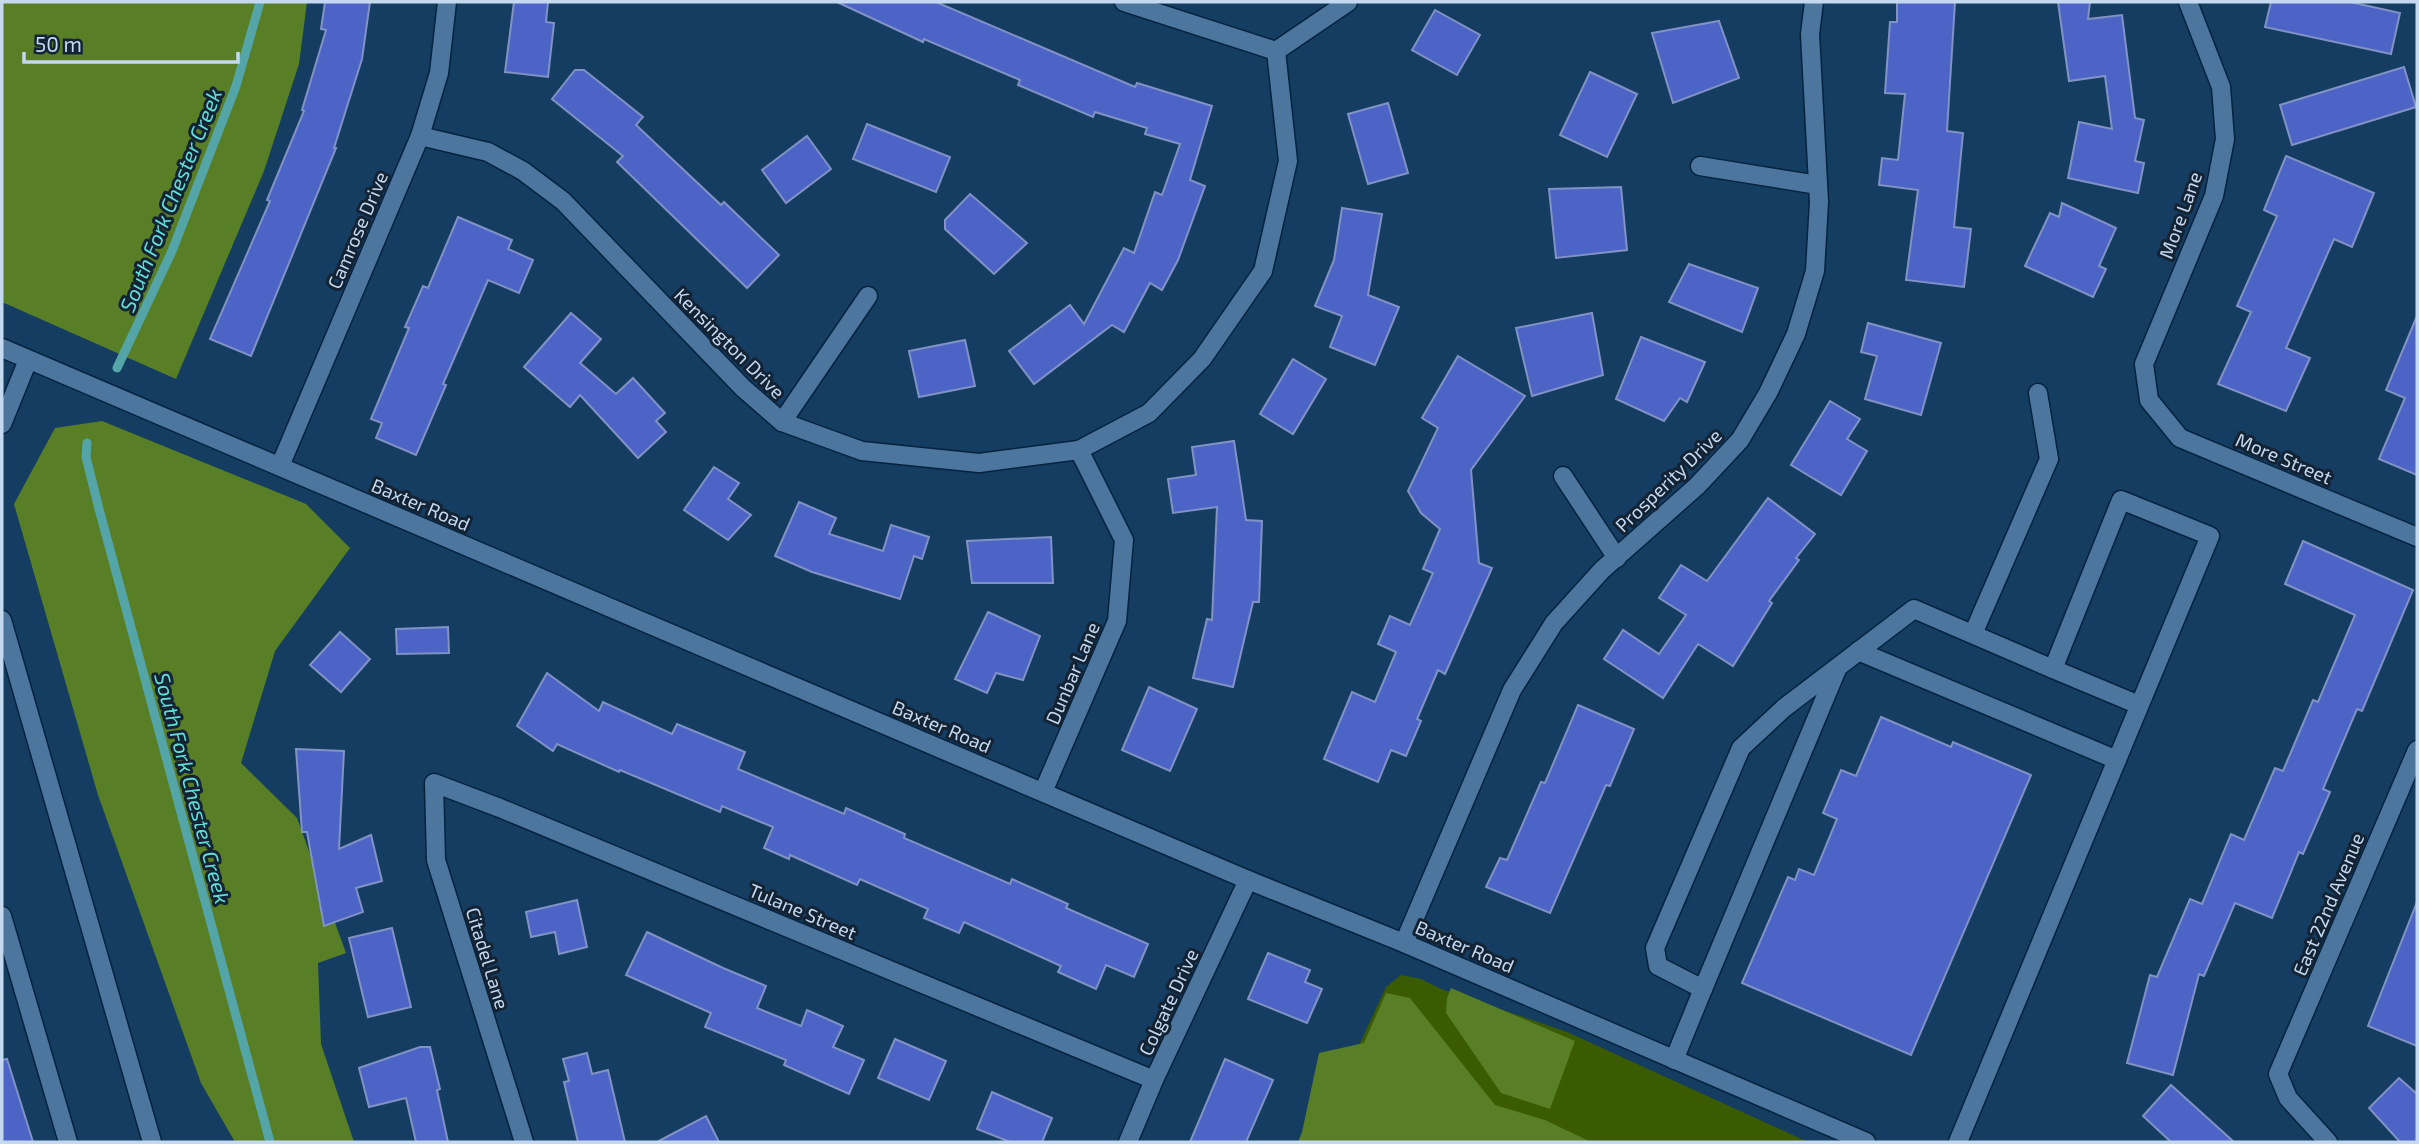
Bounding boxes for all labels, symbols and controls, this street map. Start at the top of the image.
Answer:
scale bar [24,21,238,65]
text: 50 m [35,31,82,56]
water label: South Fork Chester Creek [114,85,226,315]
street label: Camrose Drive [322,168,392,292]
street label: More Lane [2154,168,2206,262]
street label: Kensington Drive [670,283,790,403]
street label: Prosperity Drive [1610,424,1726,536]
street label: More Street [2233,427,2335,489]
street label: Baxter Road [368,473,474,535]
street label: Dunbar Lane [1040,618,1104,728]
water label: South Fork Chester Creek [150,670,236,906]
street label: Baxter Road [889,695,995,757]
street label: East 22nd Avenue [2288,829,2368,979]
street label: Tulane Street [746,878,860,944]
street label: Citadel Lane [462,904,514,1012]
street label: Baxter Road [1412,915,1518,977]
street label: Colgate Drive [1133,945,1203,1059]

